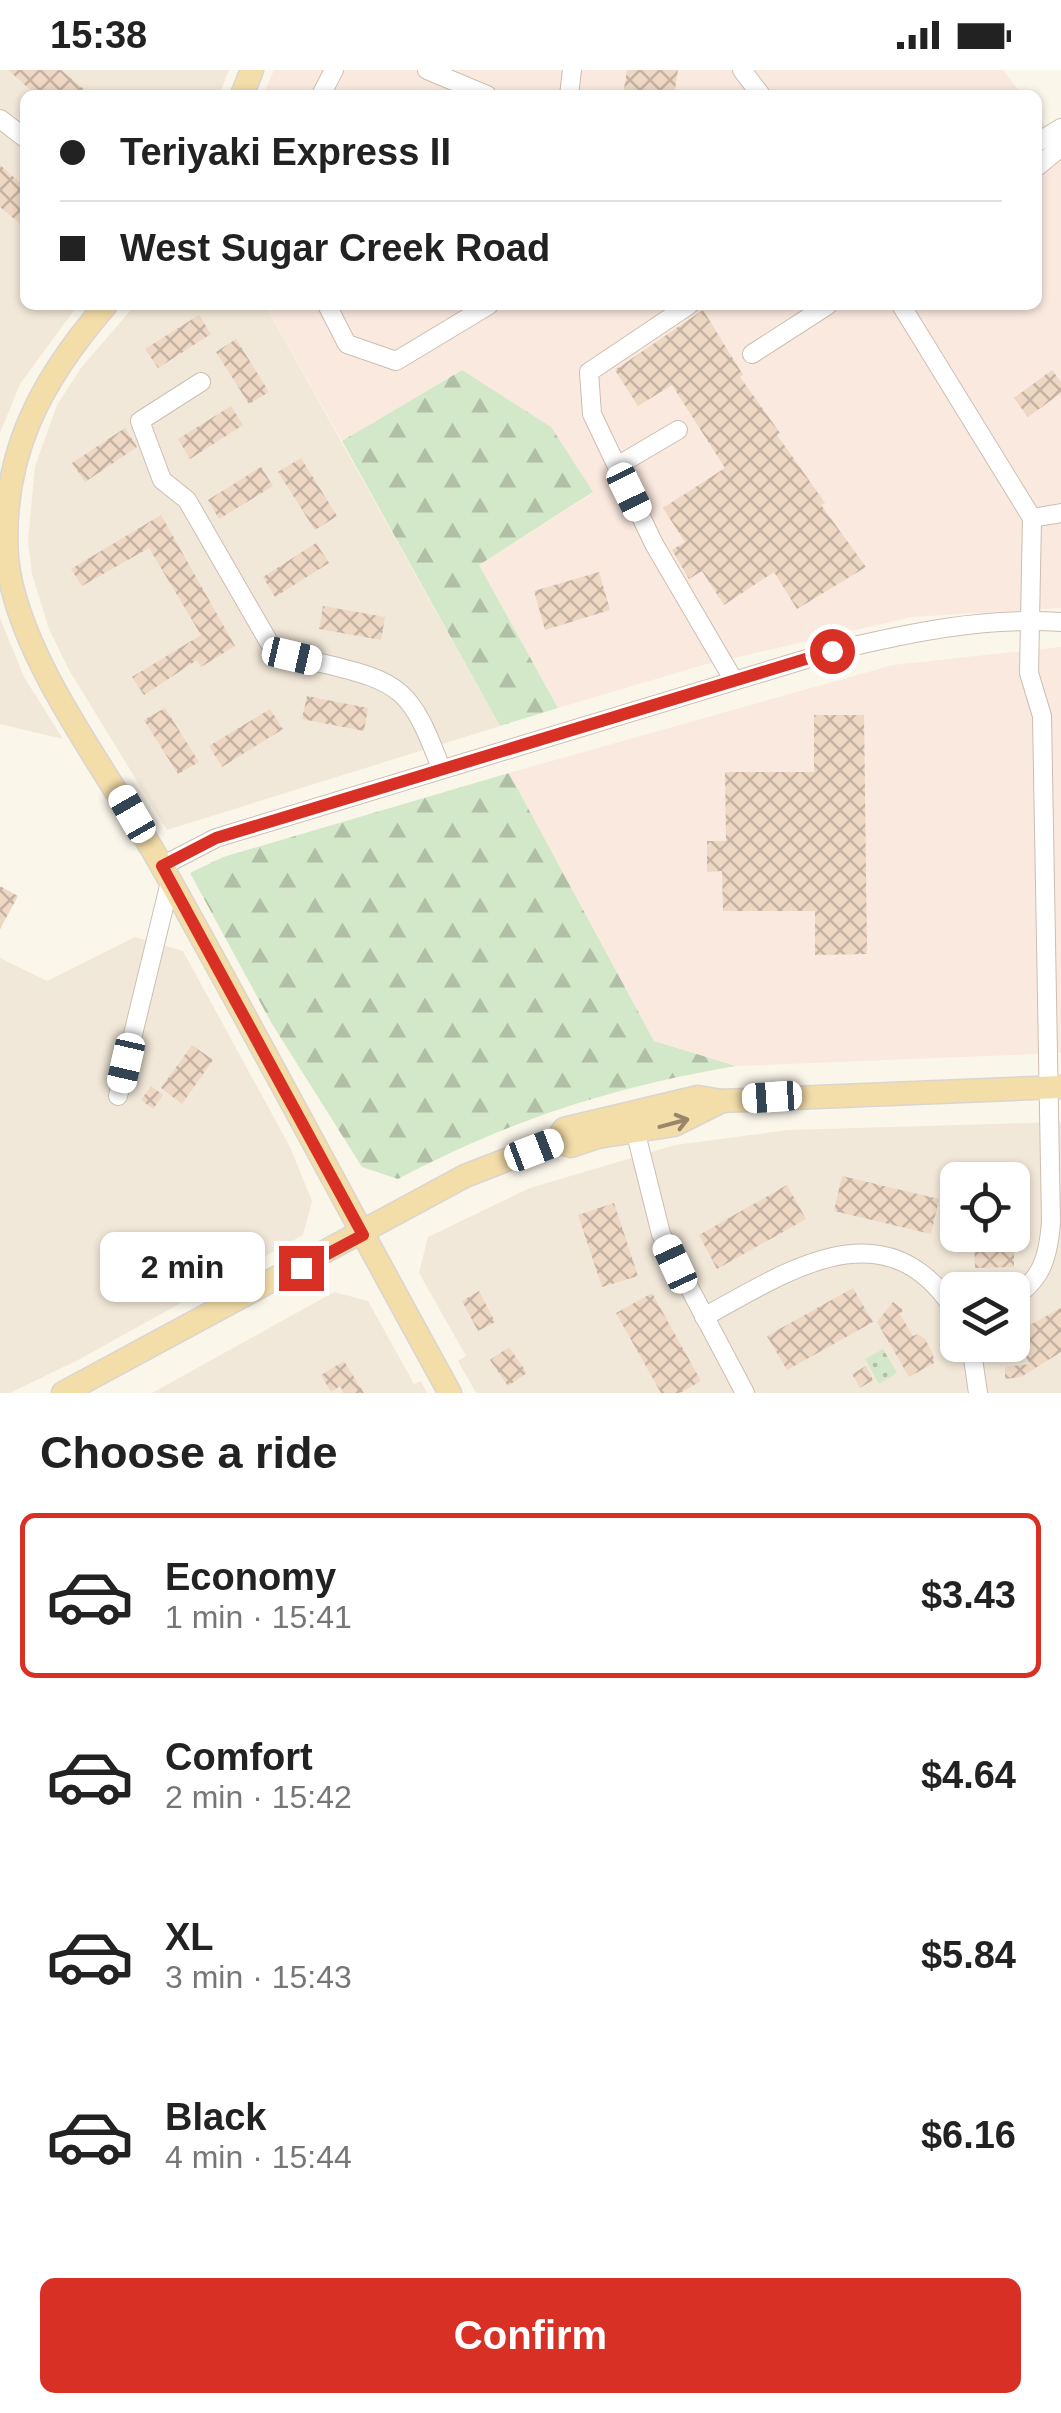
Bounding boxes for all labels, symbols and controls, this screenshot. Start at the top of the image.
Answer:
text: 15:38 [50,14,147,56]
text: Teriyaki Express II [120,131,451,173]
text: West Sugar Creek Road [120,227,550,269]
car [602,458,656,526]
route start [810,629,855,674]
car [259,635,325,677]
car [104,781,160,847]
car [105,1030,147,1096]
car [741,1080,803,1114]
one-way arrow [658,1112,690,1131]
car [501,1125,567,1175]
map controls [940,1162,1030,1362]
button: locate [940,1162,1030,1252]
car [649,1230,701,1298]
callout: 2 min [101,1233,266,1303]
route end [279,1246,324,1291]
text: 2 min [141,1249,224,1285]
button: layers [940,1272,1030,1362]
text: Choose a ride [40,1427,338,1478]
icon: car [45,1551,135,1641]
text: Economy [165,1556,336,1598]
text: $3.43 [921,1574,1016,1616]
text: 1 min · 15:41 [165,1599,352,1635]
icon: car [45,1731,135,1821]
text: Comfort [165,1736,313,1778]
text: $4.64 [921,1754,1016,1796]
text: 2 min · 15:42 [165,1779,352,1815]
icon: car [45,1911,135,2001]
text: XL [165,1916,214,1958]
text: $5.84 [921,1934,1016,1976]
text: 3 min · 15:43 [165,1959,352,1995]
icon: car [45,2091,135,2181]
text: Black [165,2096,266,2138]
text: $6.16 [921,2114,1016,2156]
text: 4 min · 15:44 [165,2139,352,2175]
button: Confirm [40,2278,1021,2393]

